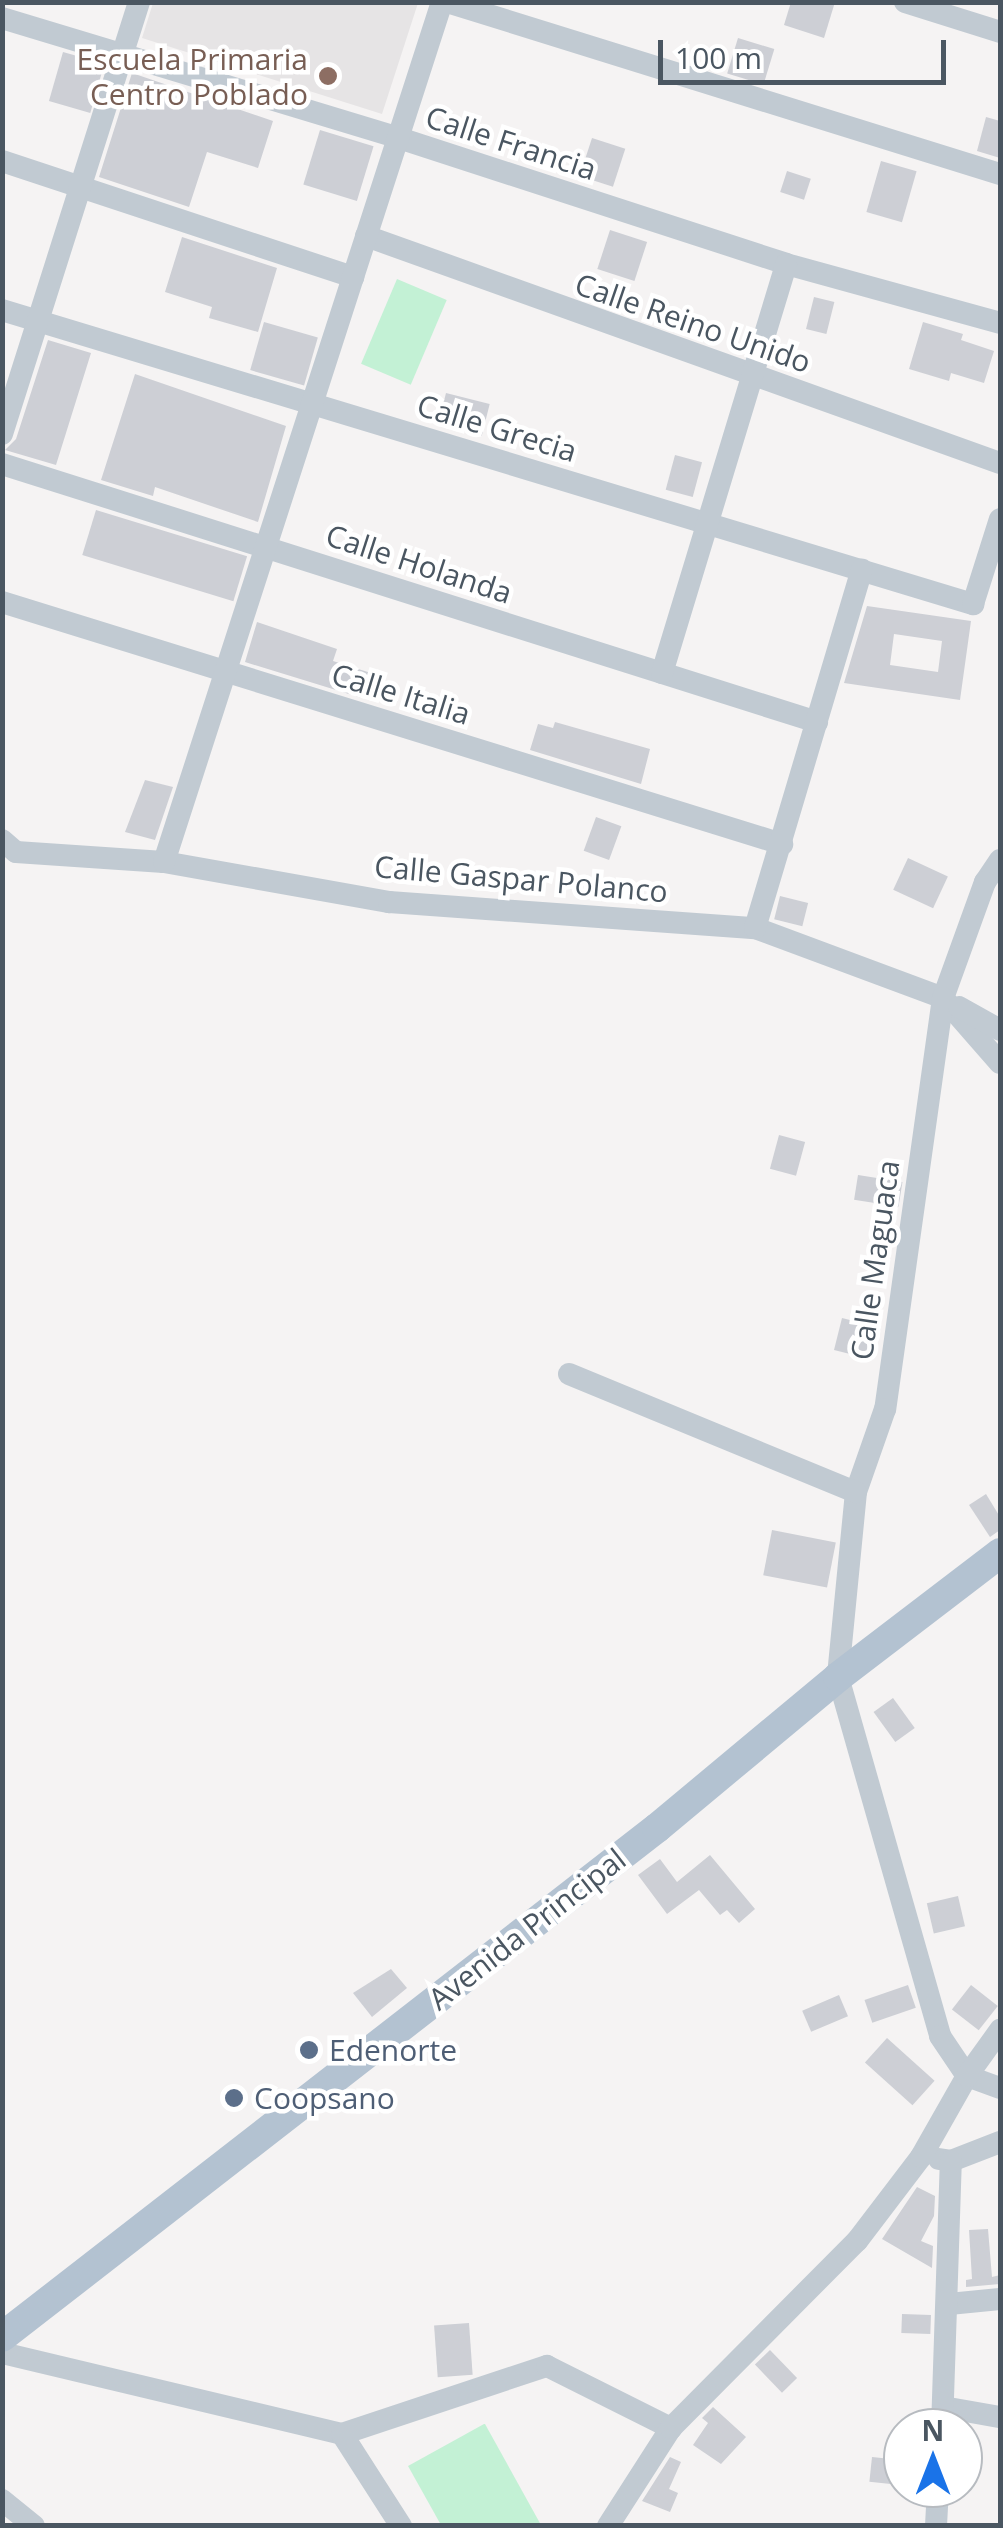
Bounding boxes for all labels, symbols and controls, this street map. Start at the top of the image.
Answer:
scale bar [663,20,950,82]
text: 100 m [675,37,762,78]
place label: Escuela Primaria Centro Poblado [77,41,308,112]
marker: Escuela Primaria Centro Poblado [317,65,339,87]
street label: Calle Francia [421,99,601,187]
street label: Calle Reino Unido [570,266,816,380]
street label: Calle Grecia [413,387,581,469]
street label: Calle Holanda [322,517,516,611]
street label: Calle Italia [327,656,475,732]
street label: Calle Gaspar Polanco [373,848,669,910]
street label: Calle Maguaca [843,1158,907,1362]
street label: Avenida Principal [421,1841,633,2017]
place label: Edenorte [329,2032,457,2068]
marker: Edenorte [298,2039,320,2061]
place label: Coopsano [254,2080,395,2116]
marker: Coopsano [223,2087,245,2109]
north arrow [883,2408,983,2508]
text: N [922,2411,944,2449]

